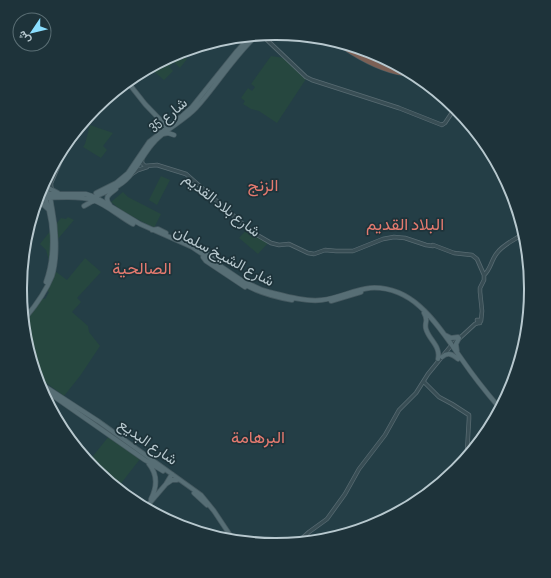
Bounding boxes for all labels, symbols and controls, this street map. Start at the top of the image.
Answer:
north arrow [12,12,52,52]
text: ش [15,28,33,47]
street label: شارع 35 [145,94,192,138]
street label: شارع بلاد القديم [179,169,264,242]
district label: الزنج [248,176,278,197]
district label: البلاد القديم [366,215,444,235]
street label: شارع الشيخ سلمان [170,222,277,292]
district label: الصالحية [112,259,172,279]
street label: شارع البديع [114,415,181,471]
district label: البرهامة [231,428,285,448]

